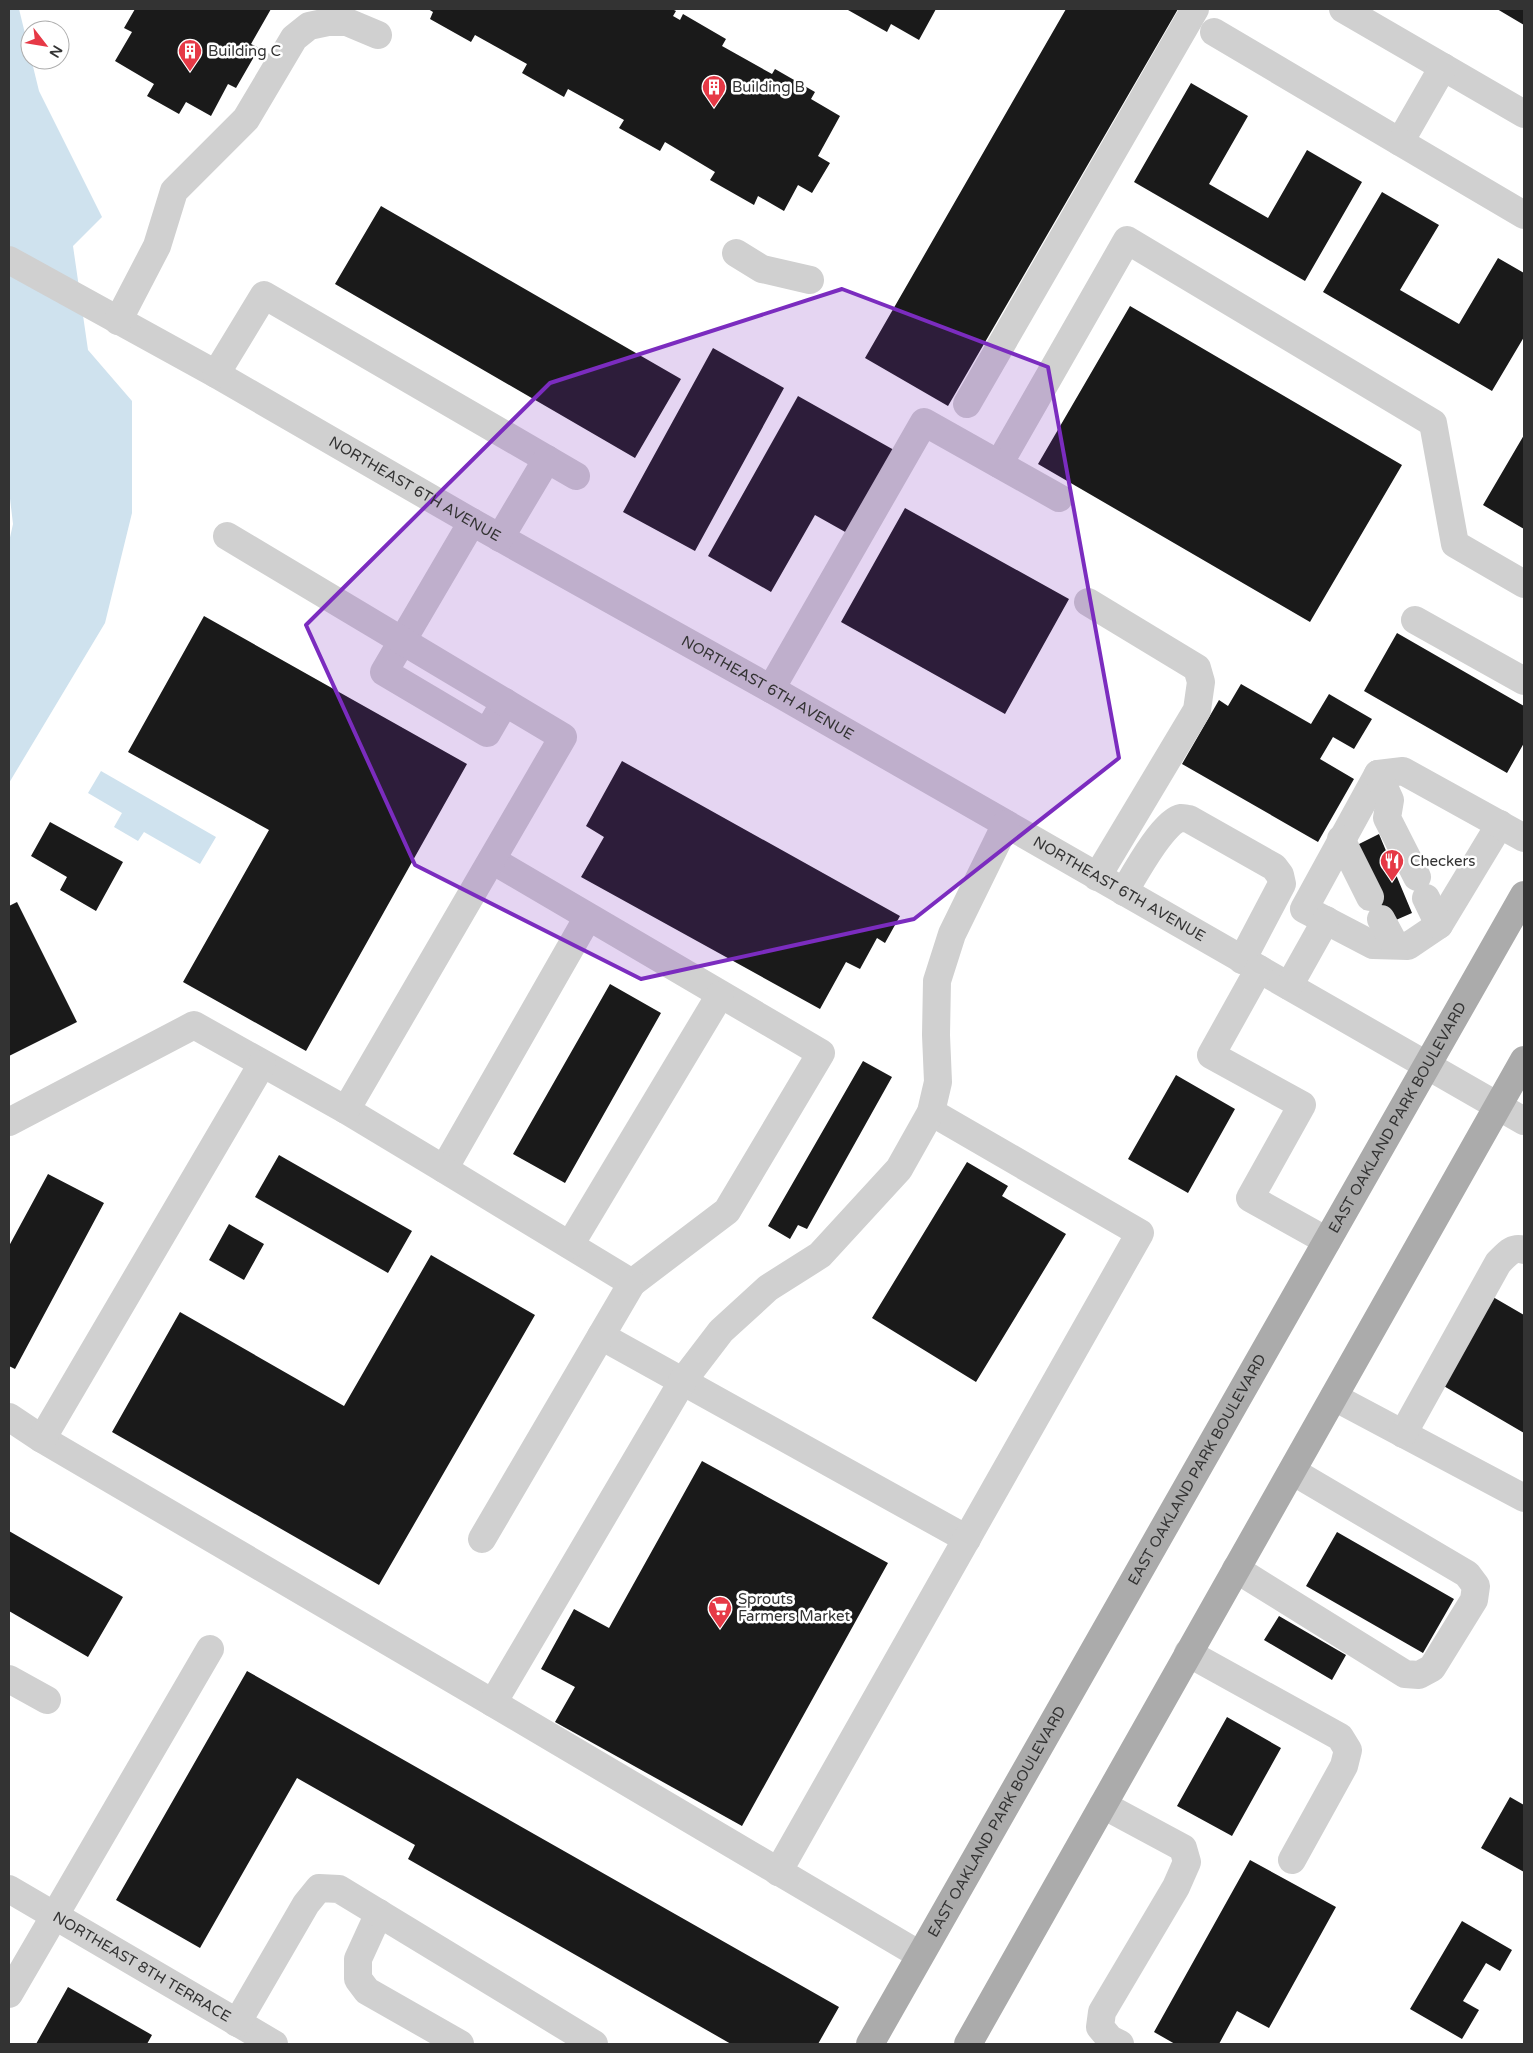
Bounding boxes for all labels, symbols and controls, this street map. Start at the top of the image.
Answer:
north arrow [20,20,70,70]
building icon: Building C [177,38,203,72]
text: N [46,42,66,61]
place label: Building C [208,42,281,60]
building icon: Building B [701,74,727,108]
place label: Building B [732,78,805,96]
street label: NORTHEAST 6TH AVENUE [326,432,504,545]
street label: NORTHEAST 6TH AVENUE [678,632,857,744]
street label: NORTHEAST 6TH AVENUE [1030,832,1208,945]
restaurant icon: Checkers [1379,848,1405,882]
place label: Checkers [1410,852,1476,870]
street label: EAST OAKLAND PARK BOULEVARD [1324,999,1470,1236]
street label: EAST OAKLAND PARK BOULEVARD [1124,1351,1270,1588]
place label: Sprouts Farmers Market [738,1590,850,1625]
supermarket icon: Sprouts Farmers Market [707,1595,733,1629]
street label: EAST OAKLAND PARK BOULEVARD [924,1703,1069,1940]
street label: NORTHEAST 8TH TERRACE [50,1908,234,2026]

